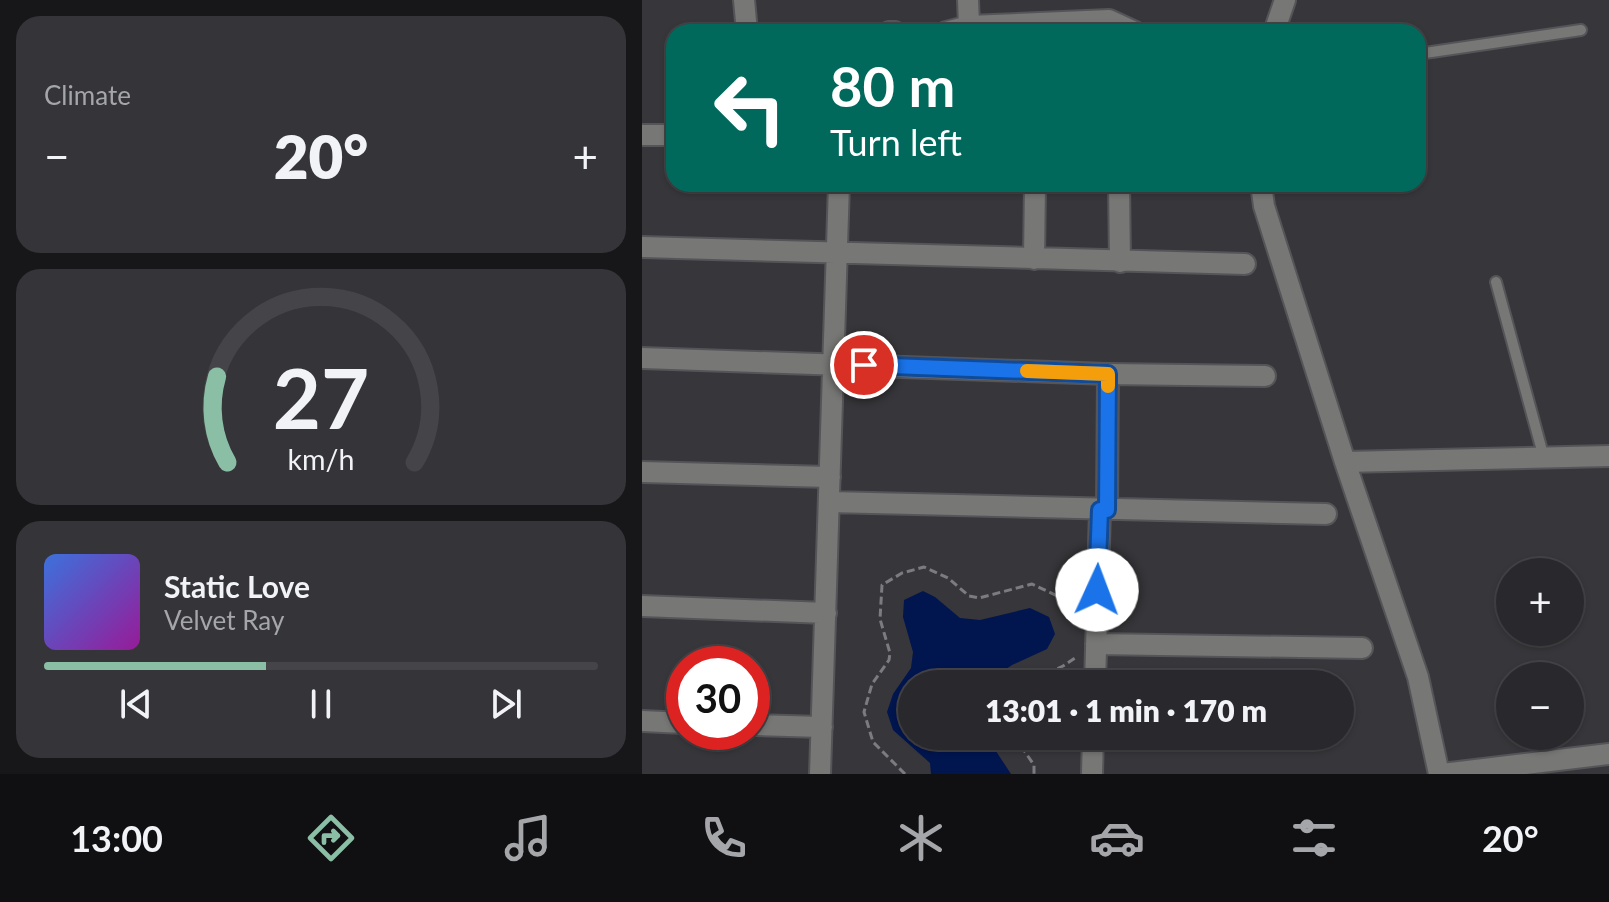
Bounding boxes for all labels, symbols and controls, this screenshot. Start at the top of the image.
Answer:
text: 80 m [830,52,955,119]
icon: left [698,56,802,160]
text: Climate [44,79,131,111]
text: 20° [274,120,368,192]
text: Turn left [830,120,962,164]
text: − [44,130,70,182]
text: + [572,130,598,182]
pin [830,331,898,399]
icon: arrive [842,343,886,387]
text: 27 [273,347,369,447]
text: km/h [288,442,354,476]
position arrow [1055,548,1139,632]
map controls [1496,558,1584,750]
button: + [1496,558,1584,646]
text: Static Love [164,568,310,604]
text: Velvet Ray [164,604,284,636]
speed limit sign: 30 [666,646,770,750]
button: − [1496,662,1584,750]
icon: previous [114,682,158,726]
icon: pause [299,682,343,726]
icon: next [484,682,528,726]
text: 13:01 · 1 min · 170 m [985,692,1267,728]
icon: directions [303,810,359,866]
icon: music [500,810,556,866]
icon: phone [696,810,752,866]
icon: climate [893,810,949,866]
icon: car [1089,810,1145,866]
icon: filters [1286,810,1342,866]
text: 13:00 [70,816,163,860]
text: 20° [1482,816,1539,860]

